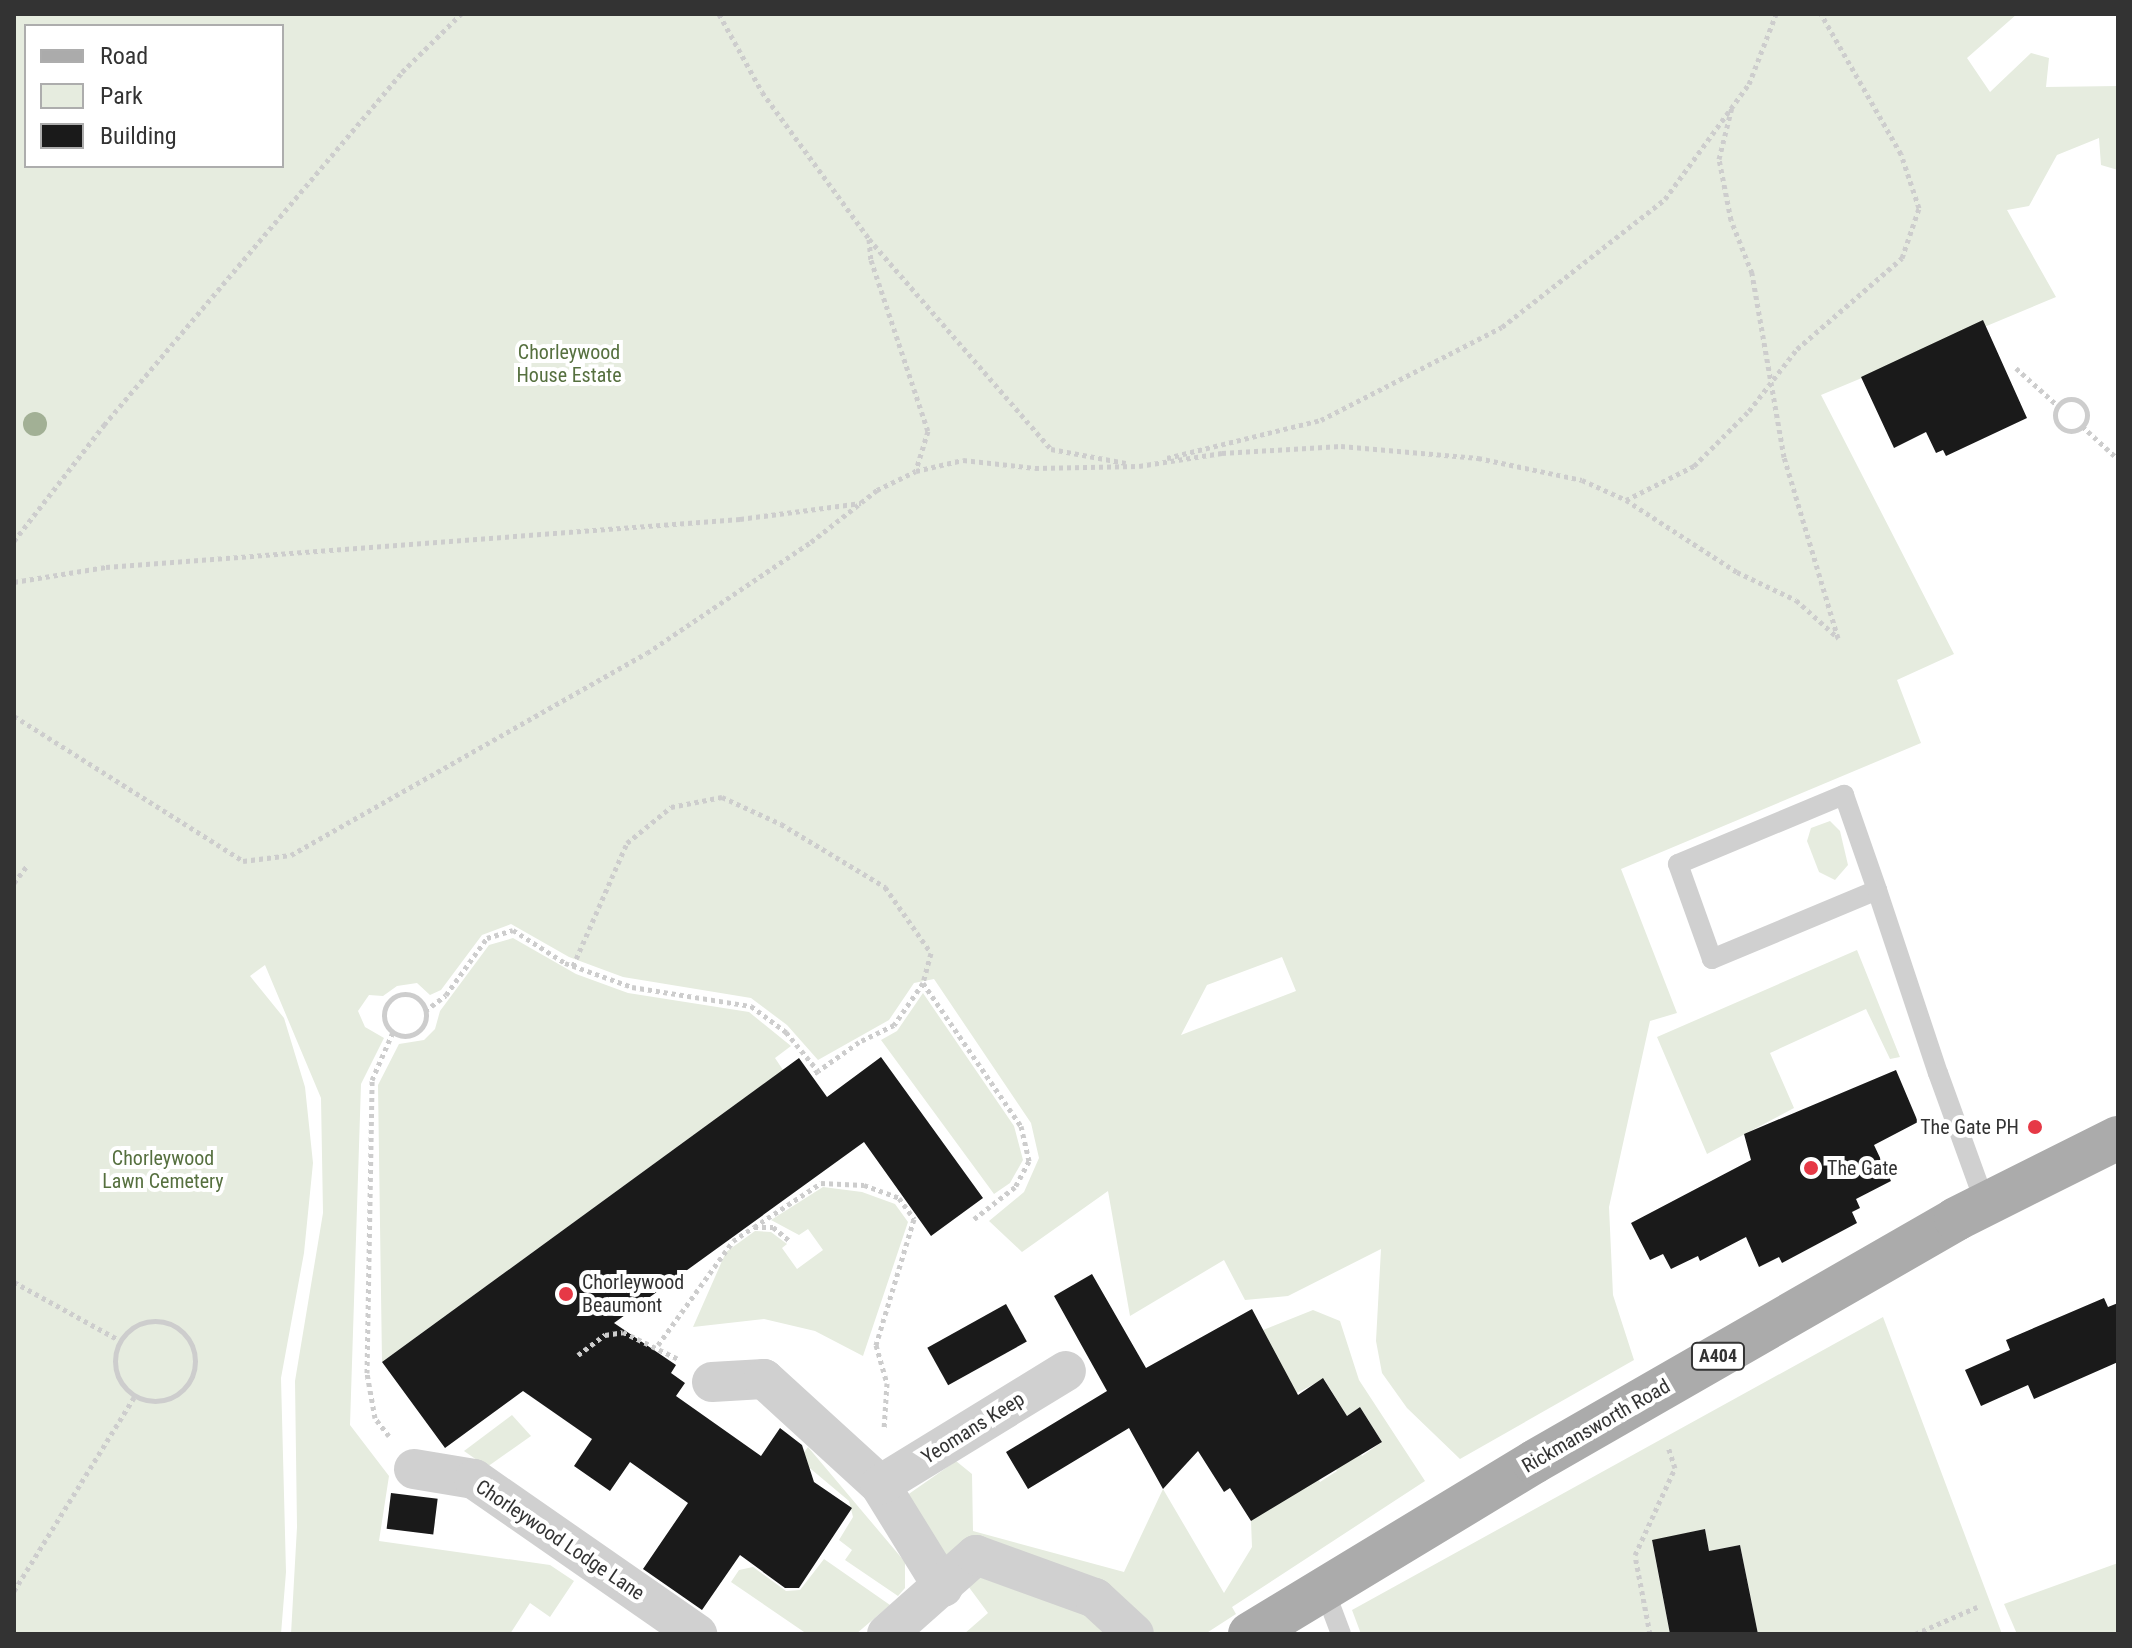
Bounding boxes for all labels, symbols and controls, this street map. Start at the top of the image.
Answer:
legend [24,24,284,168]
text: Road [100,42,148,70]
text: Park [100,82,143,110]
text: Building [100,122,177,150]
park label: Chorleywood House Estate [516,340,622,387]
place label: The Gate PH [1920,1115,2019,1139]
marker: The Gate PH [2026,1118,2044,1136]
park label: Chorleywood Lawn Cemetery [102,1147,224,1194]
place label: The Gate [1827,1156,1898,1180]
marker: The Gate [1802,1159,1820,1177]
place label: Chorleywood Beaumont [582,1270,684,1317]
marker: Chorleywood Beaumont [557,1285,575,1303]
road number: A404 [1690,1342,1746,1370]
street label: Rickmansworth Road [1518,1374,1674,1478]
street label: Yeomans Keep [917,1387,1029,1469]
street label: Chorleywood Lodge Lane [471,1475,649,1605]

